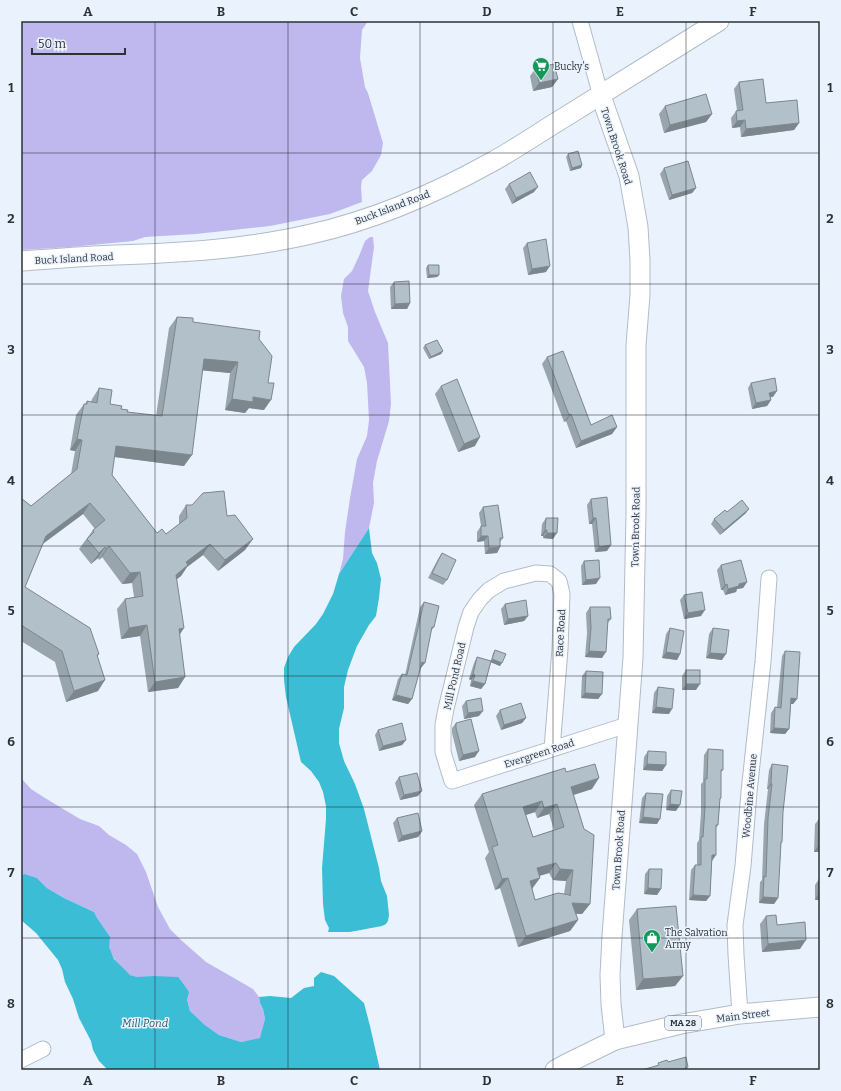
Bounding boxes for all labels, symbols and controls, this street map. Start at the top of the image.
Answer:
text: A [83,4,93,19]
text: B [217,4,225,19]
text: C [350,4,358,19]
text: D [482,4,492,19]
text: E [616,4,624,19]
text: F [749,4,757,19]
scale bar [32,30,125,56]
text: 50 m [38,37,67,51]
supermarket icon: Bucky's [531,56,551,81]
place label: Bucky's [554,61,589,73]
text: 1 [8,80,14,95]
text: 1 [827,80,833,95]
street label: Town Brook Road [598,106,634,186]
street label: Buck Island Road [353,188,432,228]
text: 2 [7,211,15,226]
text: 2 [826,211,834,226]
street label: Buck Island Road [34,251,114,267]
text: 3 [7,342,15,357]
text: 3 [826,342,834,357]
text: 4 [7,473,15,488]
text: 4 [826,473,834,488]
street label: Town Brook Road [629,487,643,567]
text: 5 [7,603,15,618]
text: 5 [826,603,834,618]
street label: Race Road [554,609,568,657]
street label: Mill Pond Road [441,641,469,711]
text: 6 [7,734,15,749]
text: 6 [826,734,834,749]
street label: Evergreen Road [503,737,576,771]
street label: Woodbine Avenue [740,753,760,839]
street label: Town Brook Road [610,810,628,891]
text: 7 [8,865,15,880]
text: 7 [827,865,834,880]
place label: The Salvation Army [665,927,728,951]
shop icon: The Salvation Army [642,928,662,953]
text: 8 [7,996,15,1011]
text: 8 [826,996,834,1011]
street label: Main Street [716,1007,771,1025]
road number: MA 28 [665,1016,701,1030]
water label: Mill Pond [122,1017,169,1030]
text: A [83,1073,93,1088]
text: B [217,1073,225,1088]
text: C [350,1073,358,1088]
text: D [482,1073,492,1088]
text: E [616,1073,624,1088]
text: F [749,1073,757,1088]

